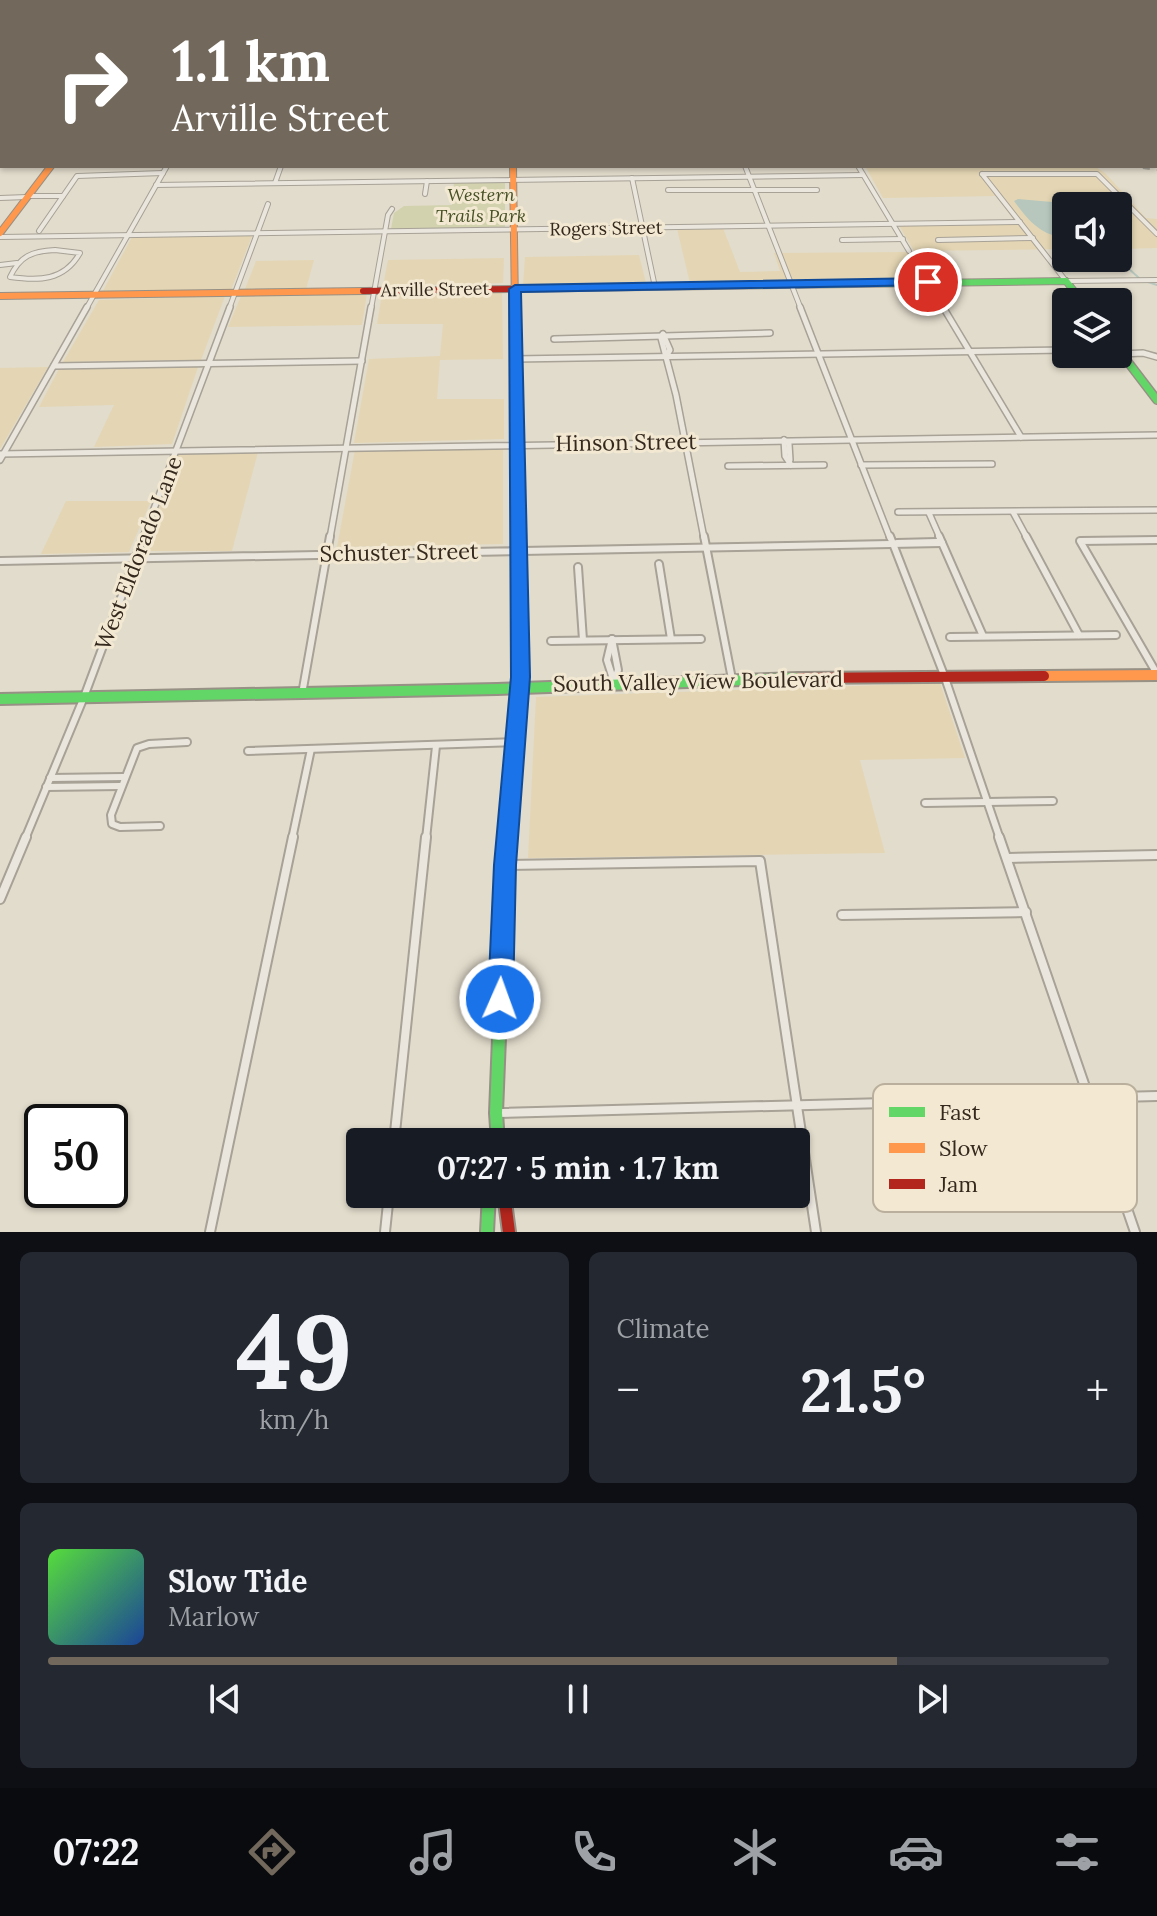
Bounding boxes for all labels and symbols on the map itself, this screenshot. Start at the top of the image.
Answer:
park label: Western Trails Park [436,183,526,227]
street label: Rogers Street [549,216,663,240]
pin [894,248,962,316]
street label: Arville Street [379,277,490,301]
street label: Hinson Street [555,427,697,457]
street label: West Eldorado Lane [88,452,188,654]
street label: Schuster Street [319,537,479,567]
street label: South Valley View Boulevard [553,664,843,698]
position arrow [458,957,542,1041]
legend [873,1084,1137,1212]
text: Fast [939,1098,981,1126]
speed limit sign: 50 [24,1104,128,1208]
text: Slow [939,1134,988,1162]
text: Jam [938,1170,978,1198]

